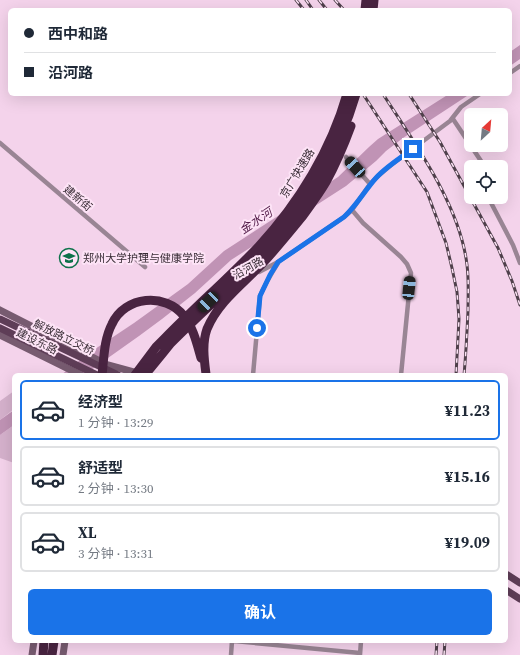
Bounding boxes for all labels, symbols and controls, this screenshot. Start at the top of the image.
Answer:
text: 西中和路 [48,23,108,44]
text: 沿河路 [48,62,93,83]
north arrow [464,108,508,152]
map controls [464,108,508,204]
route end [404,140,422,158]
street label: 京广快速路 [277,146,318,201]
car [343,154,367,180]
button: locate [464,160,508,204]
street label: 建新街 [60,182,95,215]
water label: 金水河 [237,203,277,238]
school or university icon: 郑州大学护理与健康学院 [58,247,80,269]
place label: 郑州大学护理与健康学院 [83,251,204,266]
street label: 沿河路 [230,254,266,283]
car [402,275,416,301]
car [195,289,221,315]
street label: 解放路立交桥 [31,316,97,359]
route start [248,319,266,337]
street label: 建设东路 [14,325,60,358]
text: 经济型 [78,391,123,412]
icon: car [30,392,66,428]
text: ¥11.23 [445,400,490,421]
text: 1 分钟 · 13:29 [78,414,153,431]
text: 舒适型 [78,457,123,478]
icon: car [30,458,66,494]
text: ¥15.16 [445,466,490,487]
text: 2 分钟 · 13:30 [78,480,153,497]
text: XL [78,522,97,543]
icon: car [30,524,66,560]
text: ¥19.09 [445,532,490,553]
text: 3 分钟 · 13:31 [78,545,153,562]
button: 确认 [28,589,492,635]

